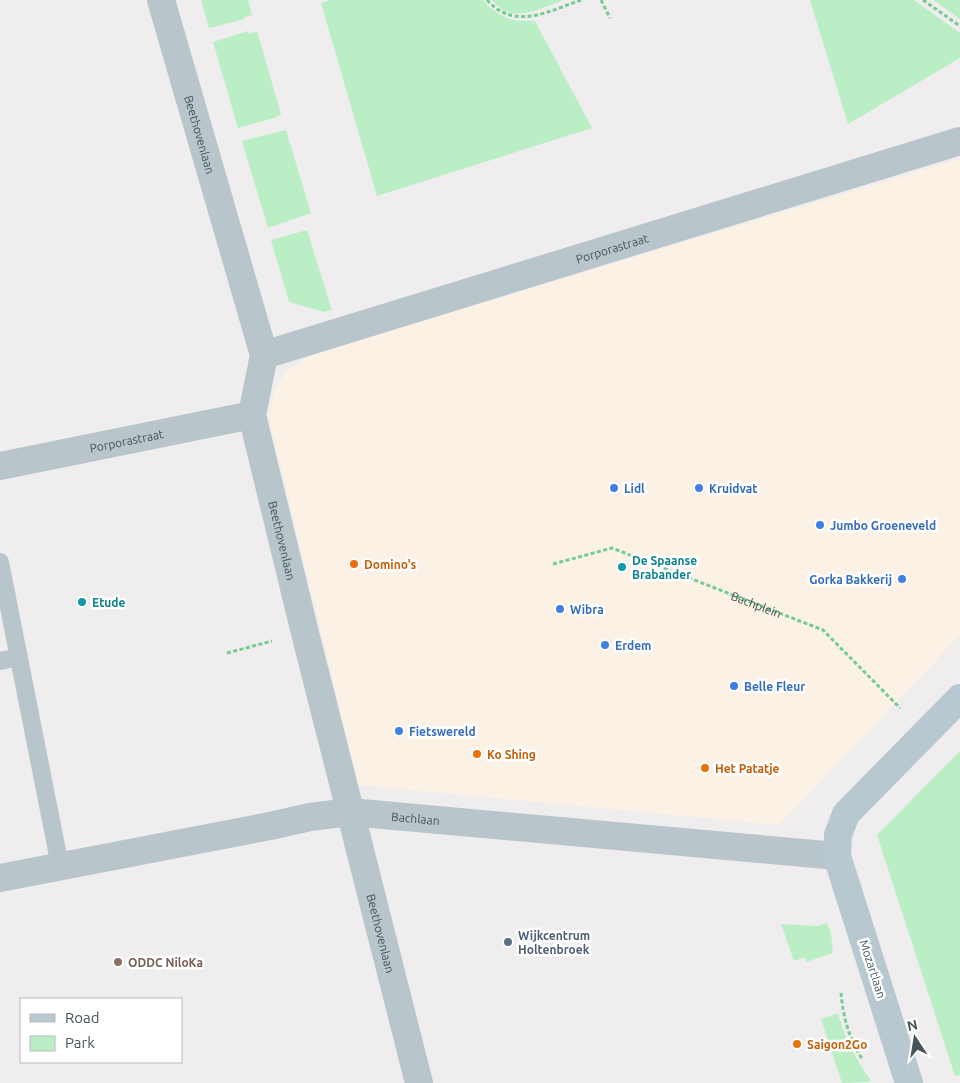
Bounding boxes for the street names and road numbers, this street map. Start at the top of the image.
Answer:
street label: Beethovenlaan [182,94,218,175]
street label: Porporastraat [574,231,650,265]
street label: Porporastraat [88,427,165,454]
street label: Beethovenlaan [267,500,298,581]
street label: Bachplein [729,588,783,620]
street label: Bachlaan [391,809,440,827]
street label: Beethovenlaan [365,892,397,974]
street label: Mozartlaan [857,938,889,1000]

